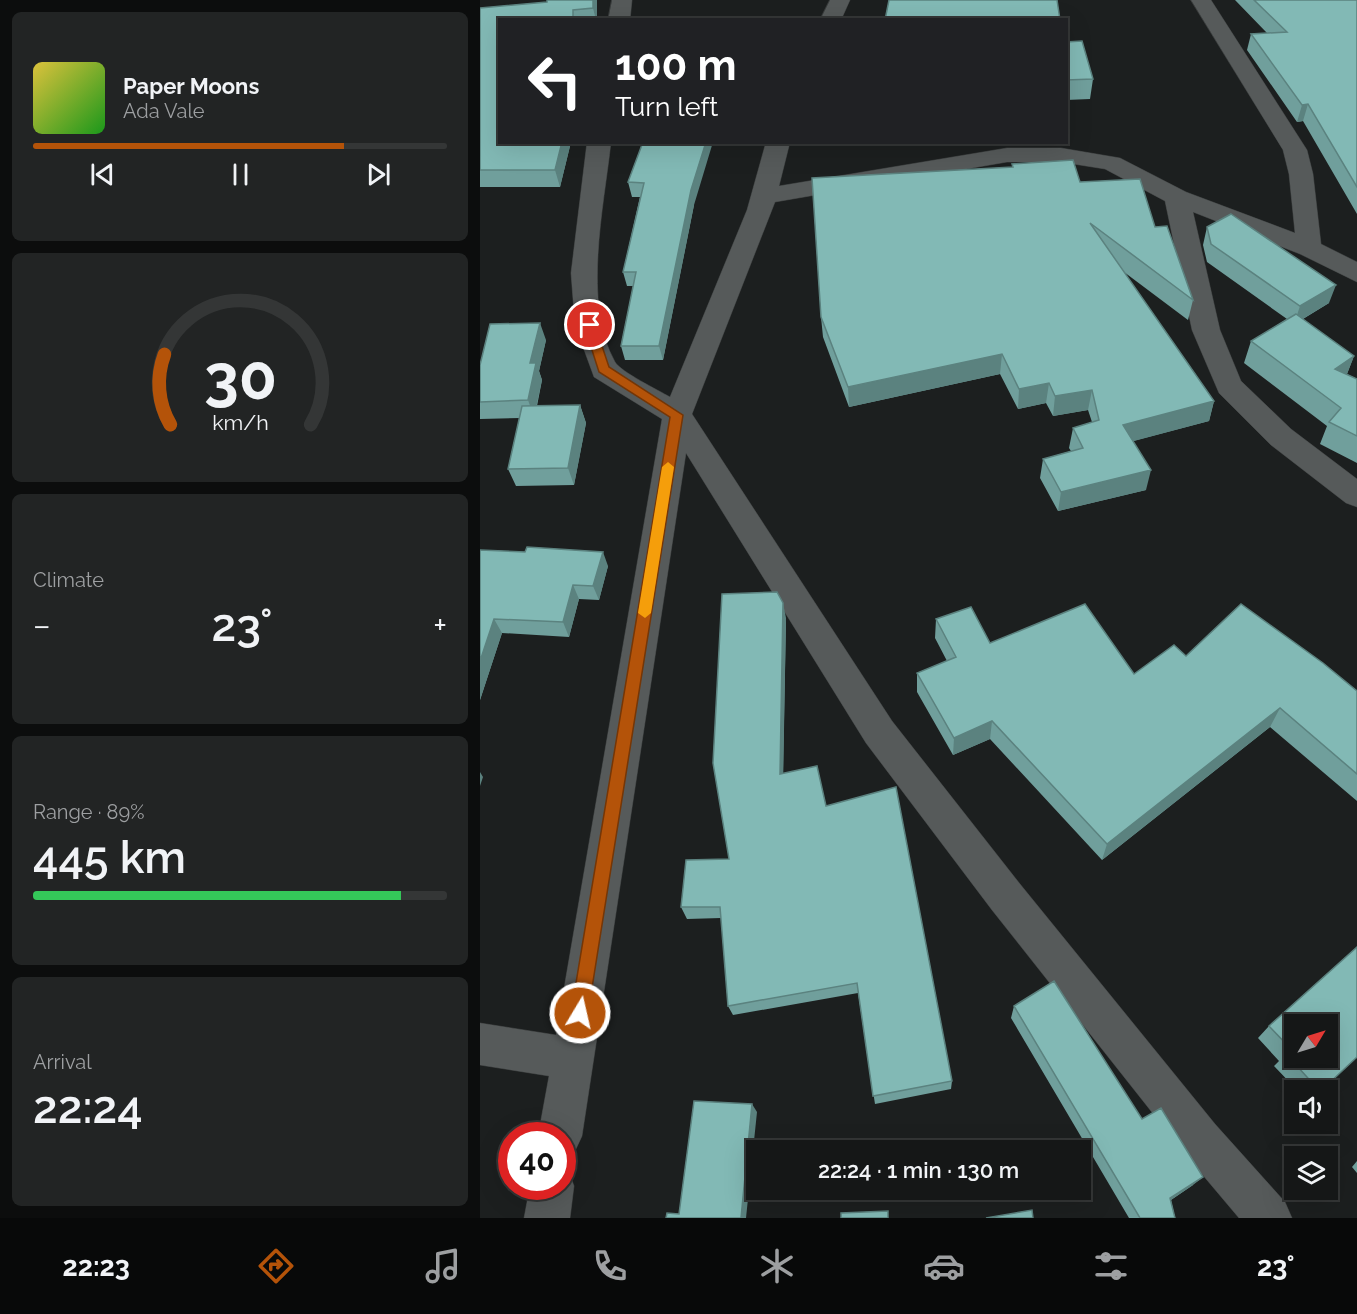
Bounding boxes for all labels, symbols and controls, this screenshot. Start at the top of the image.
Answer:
text: 100 m [615,41,737,90]
icon: left [516,42,594,120]
text: Paper Moons [123,73,259,99]
text: Turn left [615,91,718,122]
text: Ada Vale [123,99,205,123]
icon: previous [86,158,119,191]
icon: pause [224,158,257,191]
icon: next [362,158,395,191]
pin [564,299,615,350]
icon: arrive [573,308,606,341]
text: 30 [203,340,277,414]
text: km/h [212,410,268,435]
text: Climate [33,568,104,592]
text: 23° [212,599,273,652]
text: − [33,606,51,645]
text: + [433,606,447,645]
text: Range · 89% [33,800,144,824]
text: 445 km [33,831,186,884]
position arrow [548,981,612,1045]
north arrow [1284,1014,1338,1068]
map controls [1284,1014,1338,1200]
text: Arrival [33,1050,92,1074]
button: sound [1284,1080,1338,1134]
text: 22:24 [33,1081,143,1134]
speed limit sign: 40 [498,1122,576,1200]
button: layers [1284,1146,1338,1200]
text: 22:24 · 1 min · 130 m [818,1157,1019,1183]
icon: directions [255,1245,297,1287]
icon: music [422,1245,464,1287]
icon: phone [589,1245,631,1287]
icon: climate [756,1245,798,1287]
icon: car [923,1245,965,1287]
icon: filters [1090,1245,1132,1287]
text: 22:23 [63,1251,130,1282]
text: 23° [1257,1251,1294,1282]

